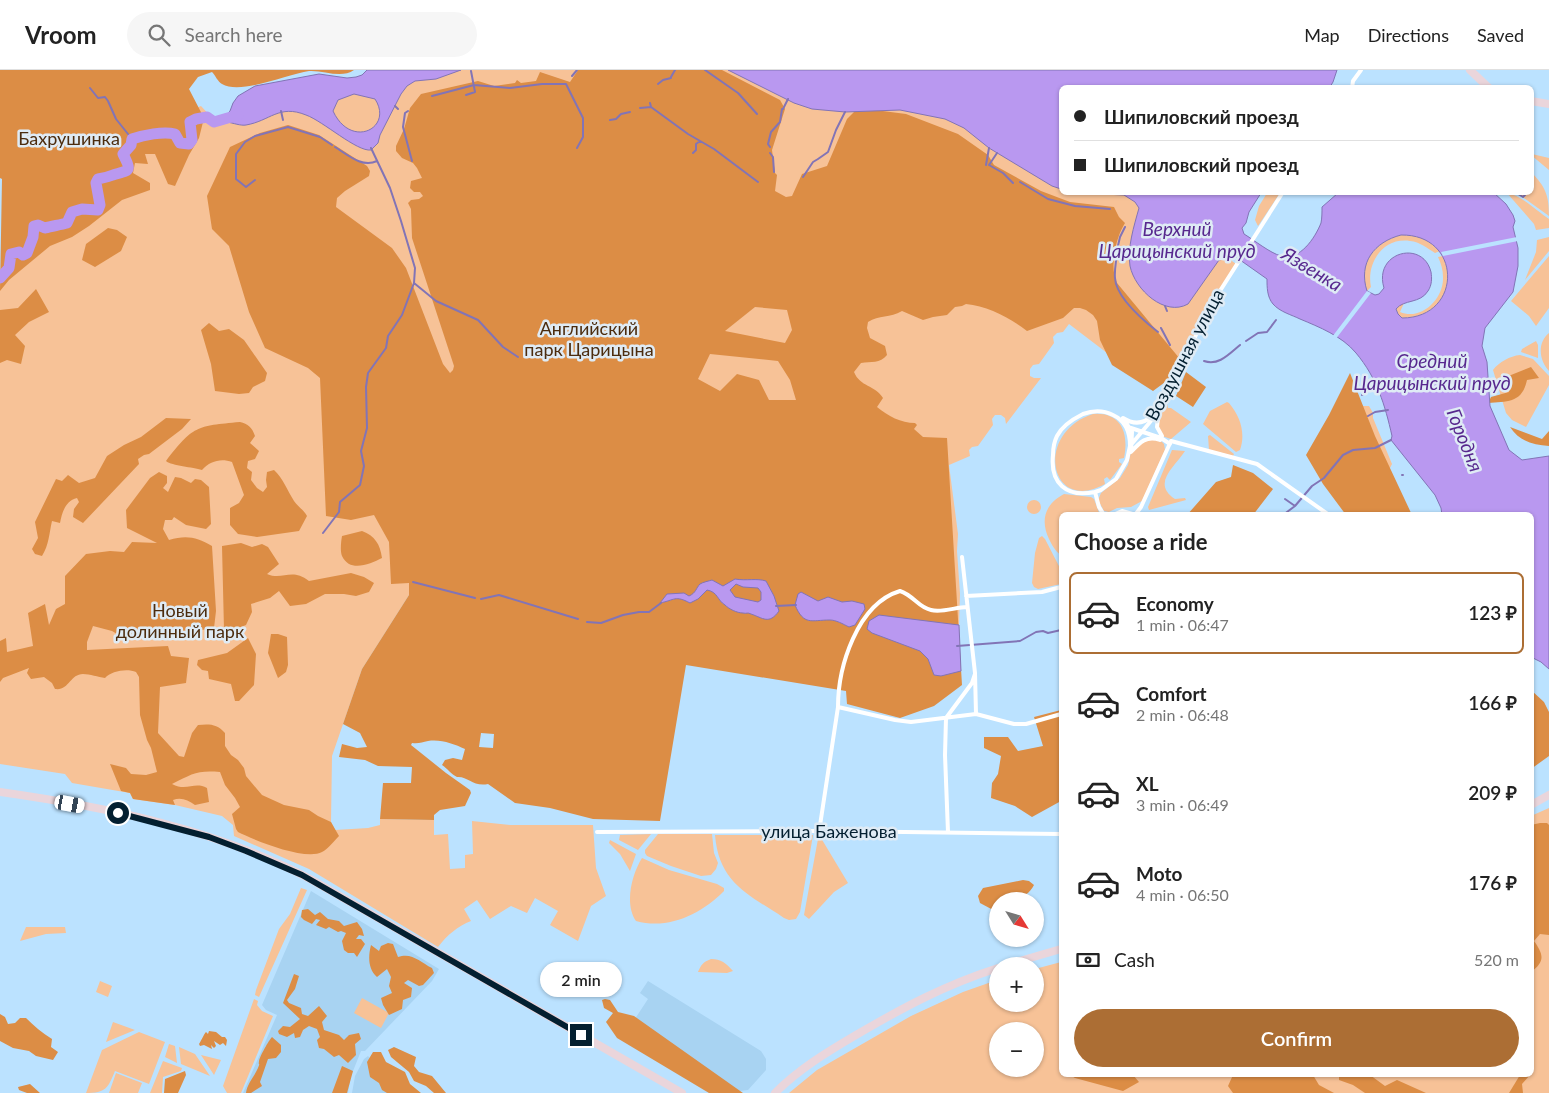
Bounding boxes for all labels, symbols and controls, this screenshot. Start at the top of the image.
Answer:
search box [127,12,477,57]
text: Vroom [25,20,97,49]
icon: search [145,21,173,49]
text: Search here [185,23,283,46]
text: Map [1304,24,1340,46]
text: Directions [1368,24,1449,46]
text: Saved [1477,24,1524,46]
text: Шипиловский проезд [1104,105,1299,128]
park label: Бахрушинка [18,127,120,149]
text: Шипиловский проезд [1104,153,1299,176]
water label: Верхний Царицынский пруд [1098,217,1256,262]
water label: Язвенка [1277,241,1347,296]
street label: Воздушная улица [1140,285,1228,424]
park label: Английский парк Царицына [524,317,654,360]
water label: Средний Царицынский пруд [1353,349,1511,394]
water label: Городня [1442,405,1488,475]
text: Choose a ride [1074,528,1208,555]
icon: car [1076,591,1121,636]
text: Economy [1136,592,1214,615]
park label: Новый долинный парк [116,599,245,642]
text: 123 ₽ [1468,601,1517,624]
text: 1 min · 06:47 [1136,615,1229,634]
icon: car [1076,681,1121,726]
text: Comfort [1136,682,1207,705]
text: 166 ₽ [1468,691,1517,714]
text: 2 min · 06:48 [1136,705,1229,724]
icon: car [1076,771,1121,816]
text: XL [1136,772,1159,795]
text: 209 ₽ [1468,781,1517,804]
car [53,794,86,814]
text: 3 min · 06:49 [1136,795,1229,814]
route start [107,802,129,824]
street label: улица Баженова [761,820,897,842]
icon: car [1076,861,1121,906]
text: Moto [1136,862,1182,885]
text: 176 ₽ [1468,871,1517,894]
text: 4 min · 06:50 [1136,885,1229,904]
north arrow [989,892,1044,948]
map controls [989,892,1044,1077]
icon: cash [1074,946,1102,974]
text: Cash [1114,948,1155,971]
text: 520 m [1474,950,1519,969]
button: + [989,957,1044,1012]
callout: 2 min [540,962,622,998]
text: 2 min [561,970,601,989]
button: Confirm [1074,1009,1519,1067]
button: − [989,1022,1044,1077]
route end [570,1024,592,1046]

